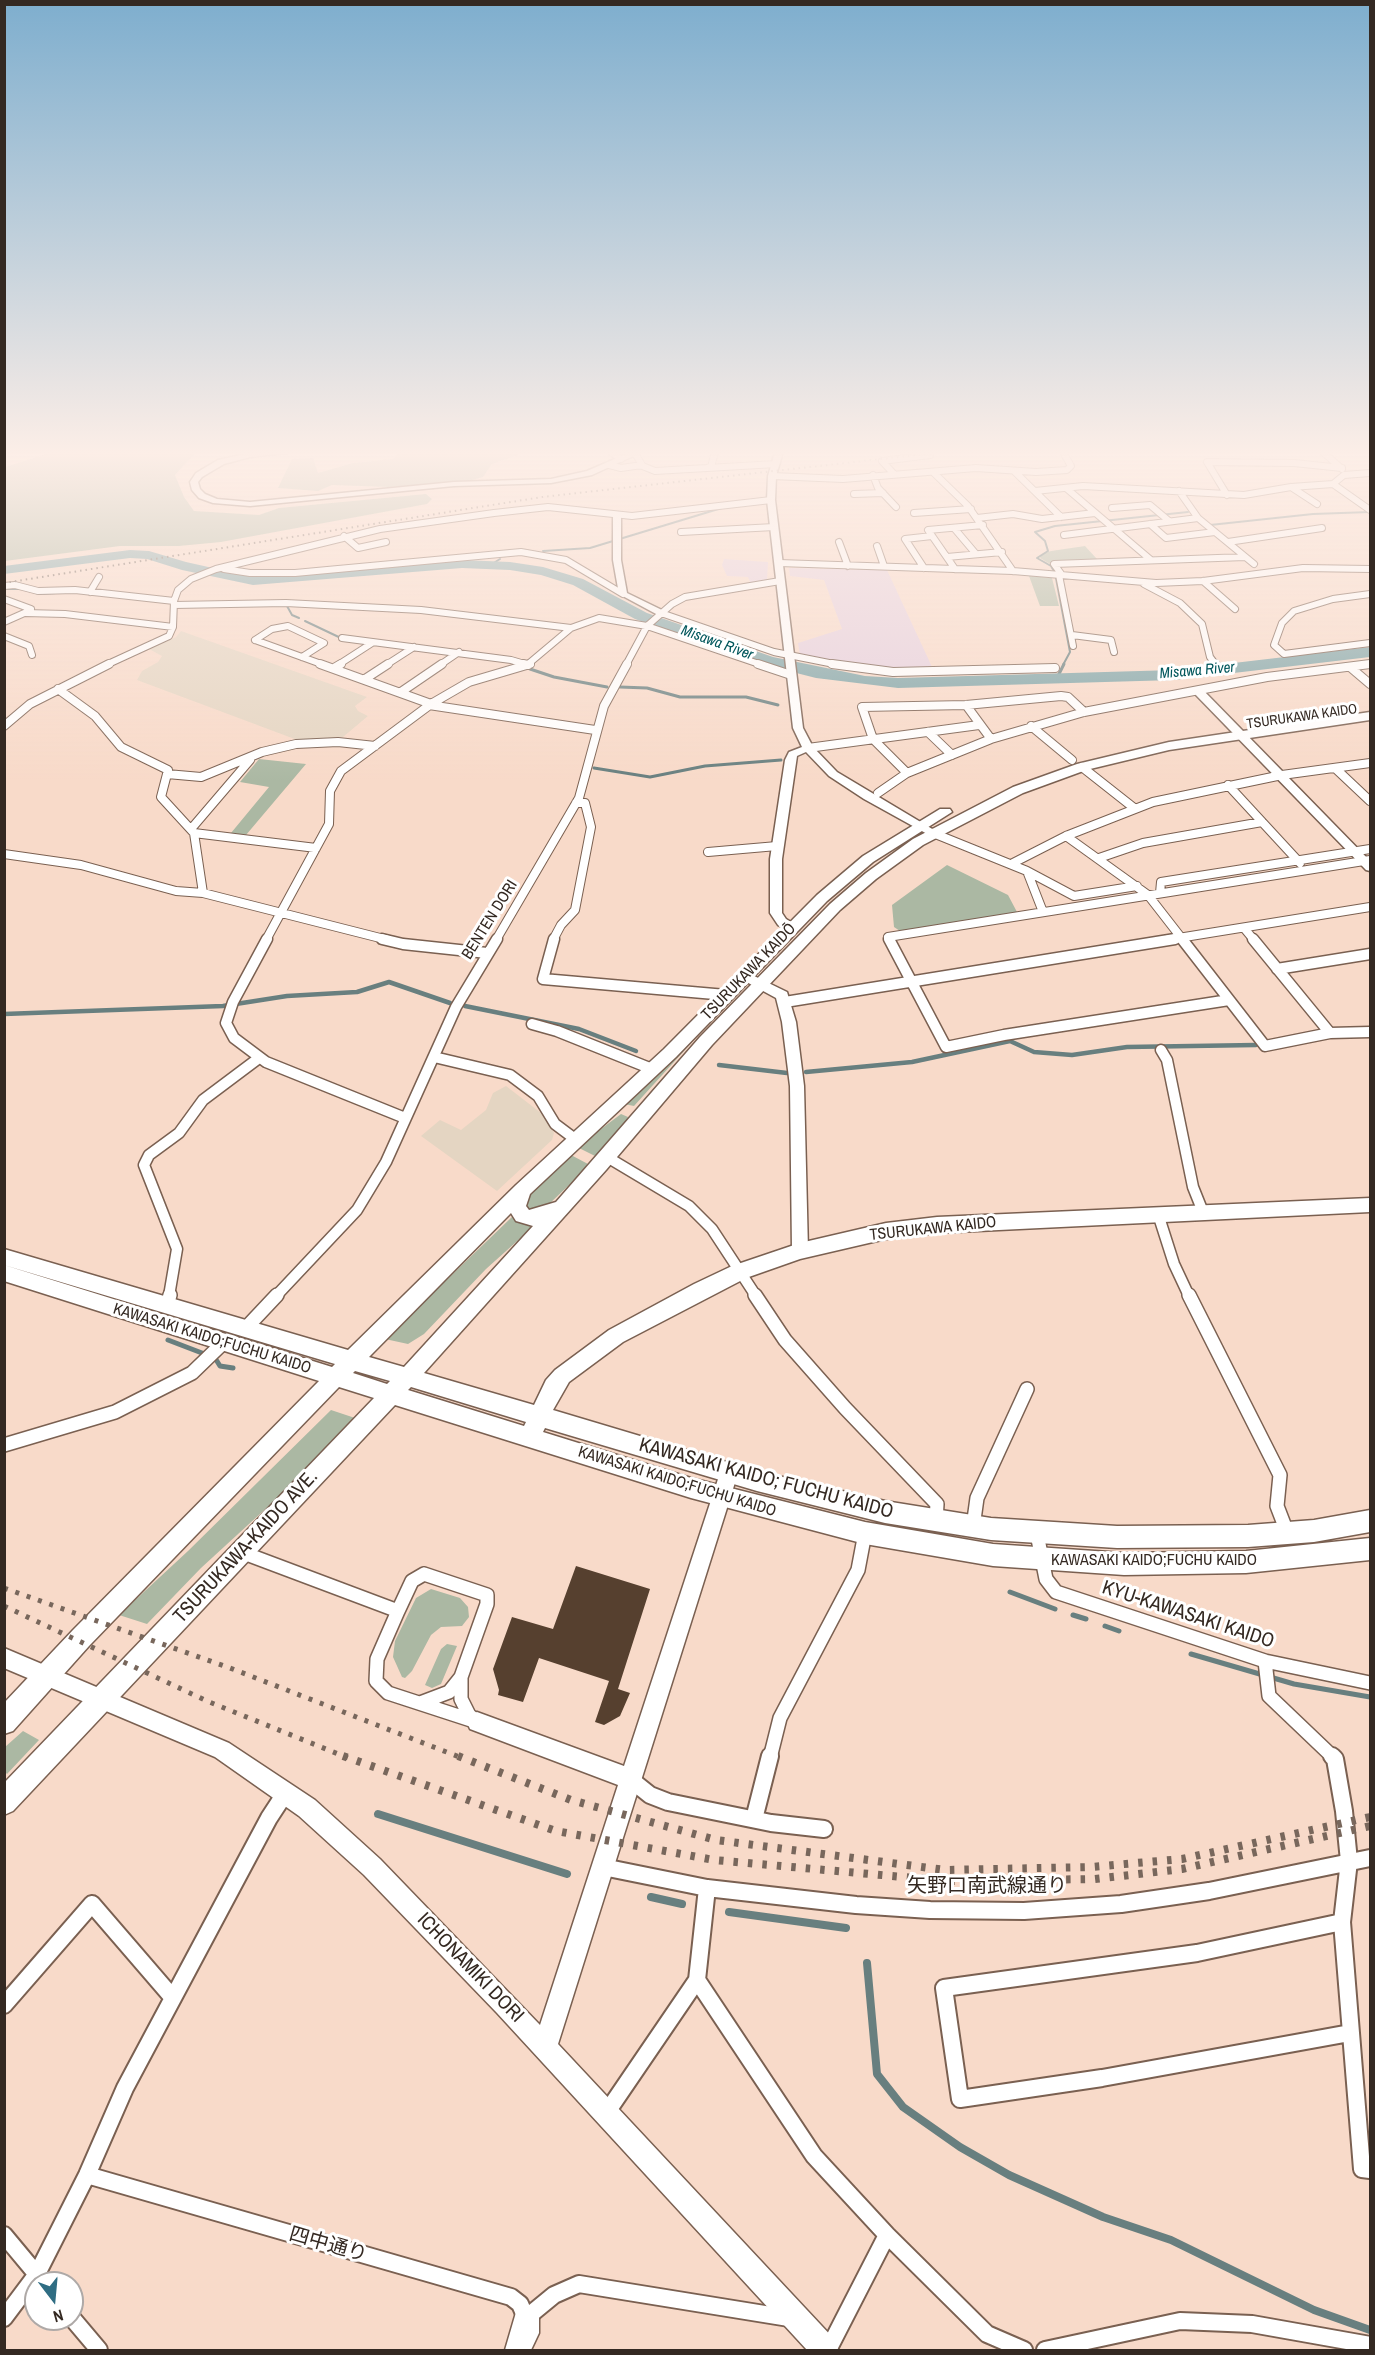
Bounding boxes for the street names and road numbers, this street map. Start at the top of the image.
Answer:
street label: TSURUKAWA KAIDO [1246,701,1358,733]
street label: BENTEN DORI [458,877,522,963]
street label: TSURUKAWA KAIDŌ [698,920,800,1024]
street label: TSURUKAWA KAIDO [869,1213,997,1245]
street label: KAWASAKI KAIDO;FUCHU KAIDO [111,1300,313,1378]
street label: KAWASAKI KAIDO; FUCHU KAIDO [636,1433,896,1525]
street label: KAWASAKI KAIDO;FUCHU KAIDO [576,1443,778,1521]
street label: TSURUKAWA-KAIDO AVE. [169,1465,323,1629]
street label: KAWASAKI KAIDO;FUCHU KAIDO [1051,1551,1257,1571]
street label: KYU-KAWASAKI KAIDO [1099,1576,1277,1654]
street label: 矢野口南武線通り [907,1875,1067,1899]
street label: ICHONAMIKI DORI [412,1908,528,2028]
street label: 四中通り [286,2222,370,2268]

